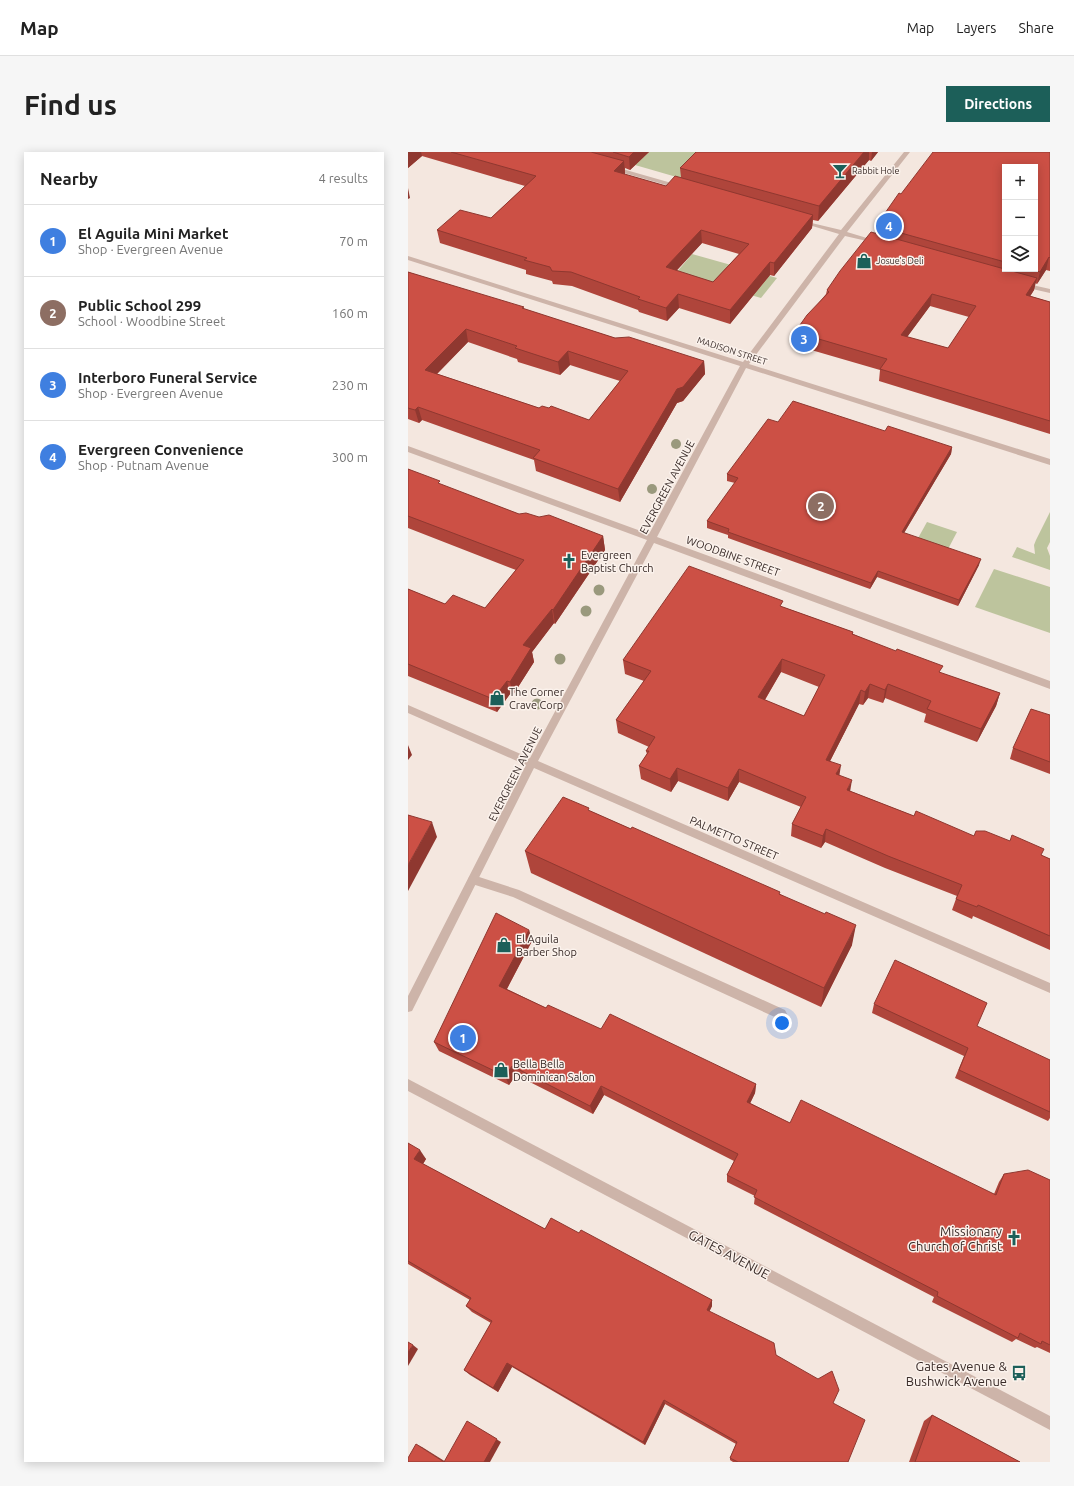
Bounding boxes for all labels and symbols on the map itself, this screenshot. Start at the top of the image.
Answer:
bar icon: Rabbit Hole [831,162,849,180]
place label: Rabbit Hole [852,166,899,176]
pin: 4 [876,211,902,241]
shop icon: Josue’s Deli [855,252,873,270]
place label: Josue’s Deli [876,256,923,266]
pin: 3 [791,324,817,354]
street label: MADISON STREET [696,335,768,367]
street label: EVERGREEN AVENUE [637,438,697,536]
pin: 2 [808,491,834,521]
street label: WOODBINE STREET [685,534,781,578]
place label: Evergreen Baptist Church [581,549,654,574]
church icon: Evergreen Baptist Church [560,552,578,570]
place label: The Corner Crave Corp [509,686,565,711]
shop icon: The Corner Crave Corp [488,689,506,707]
street label: EVERGREEN AVENUE [486,725,544,823]
street label: PALMETTO STREET [688,814,780,862]
place label: El Aguila Barber Shop [516,933,577,958]
shop icon: El Aguila Barber Shop [495,936,513,954]
your location [772,1013,792,1033]
pin: 1 [450,1023,476,1053]
place label: Bella Bella Dominican Salon [513,1058,595,1083]
shop icon: Bella Bella Dominican Salon [492,1061,510,1079]
place label: Missionary Church of Christ [908,1224,1002,1253]
street label: GATES AVENUE [686,1227,772,1281]
church icon: Missionary Church of Christ [1005,1229,1023,1247]
place label: Gates Avenue & Bushwick Avenue [906,1359,1007,1388]
bus stop icon: Gates Avenue & Bushwick Avenue [1010,1364,1028,1382]

